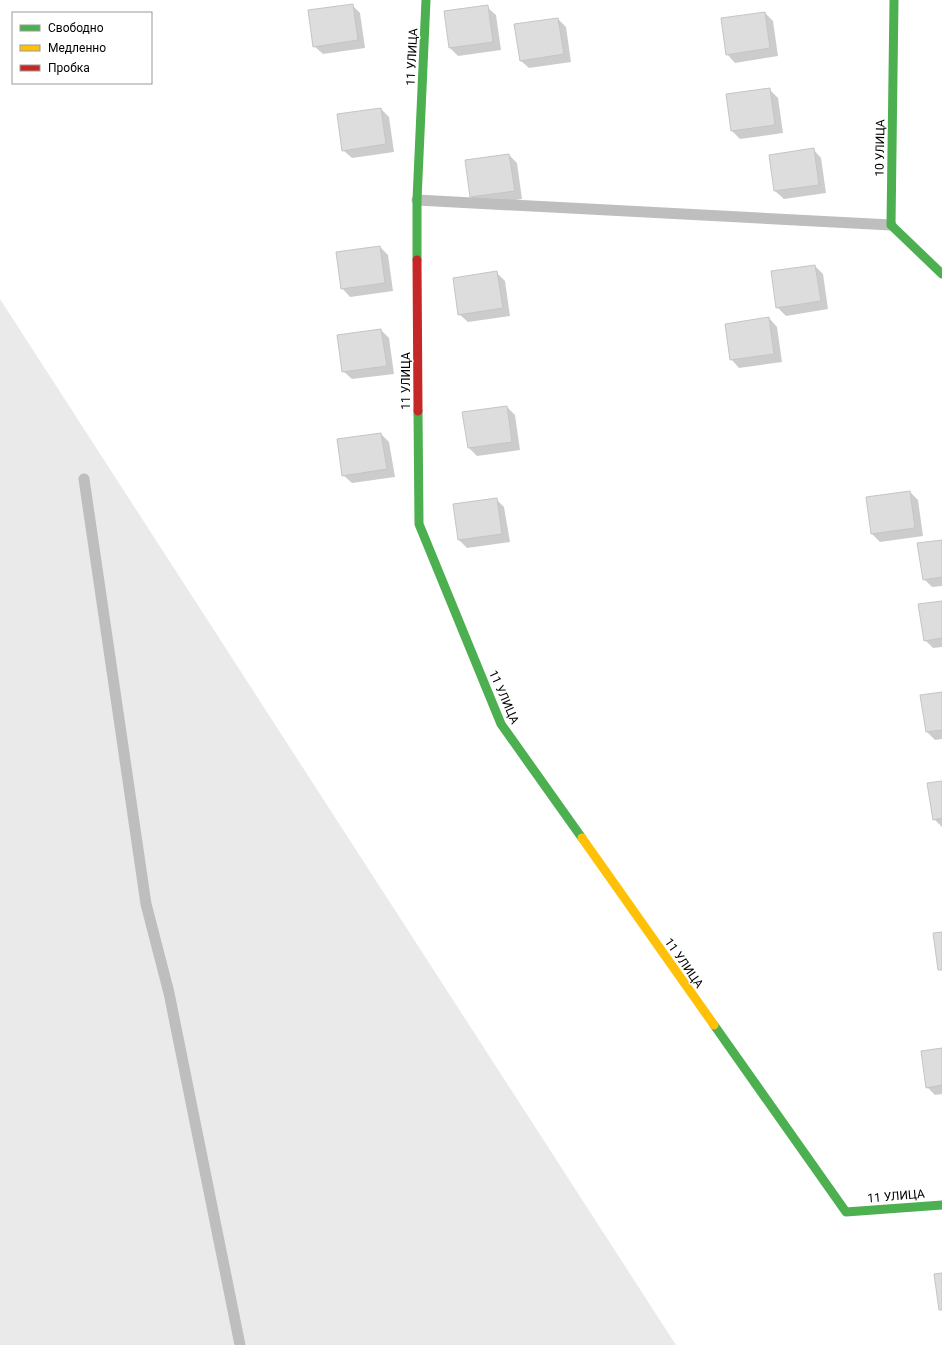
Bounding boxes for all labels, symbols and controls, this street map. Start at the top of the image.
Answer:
legend [12,12,152,84]
text: Свободно [48,21,104,35]
street label: 11 УЛИЦА [404,28,421,86]
text: Медленно [48,41,106,55]
text: Пробка [48,61,90,75]
street label: 10 УЛИЦА [872,119,888,177]
street label: 11 УЛИЦА [399,352,413,410]
street label: 11 УЛИЦА [486,668,522,726]
street label: 11 УЛИЦА [662,935,706,991]
street label: 11 УЛИЦА [867,1187,925,1205]

